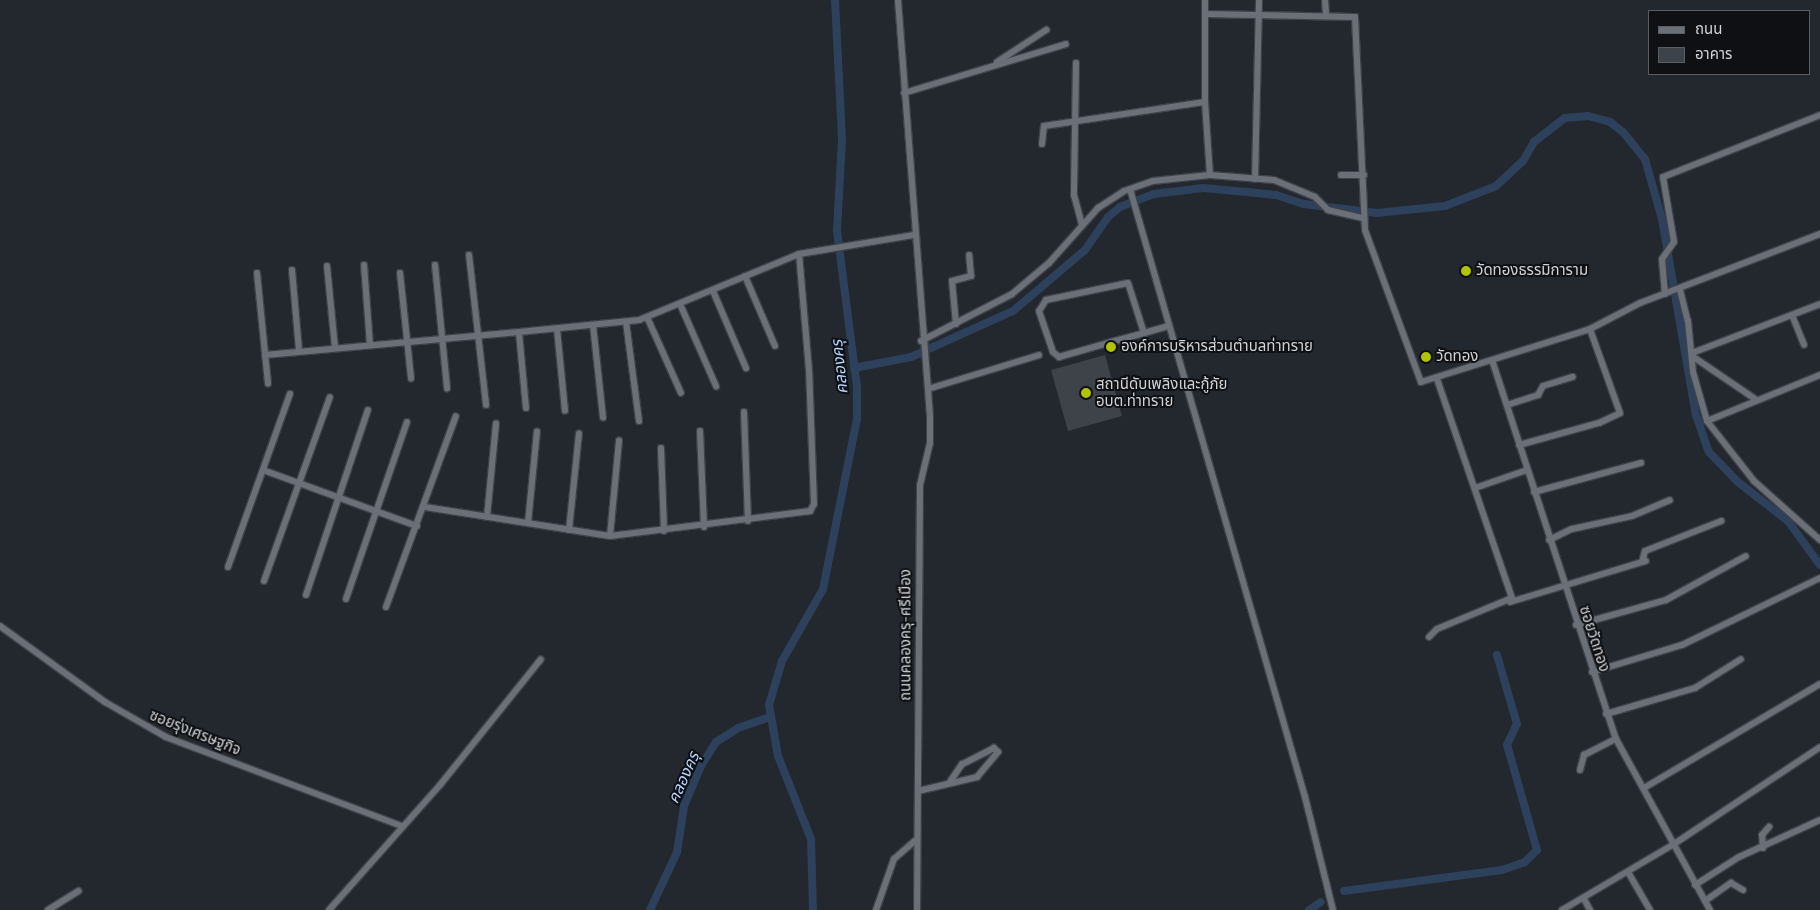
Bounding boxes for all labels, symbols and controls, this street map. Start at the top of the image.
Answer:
legend [1648,10,1810,75]
text: ถนน [1695,19,1722,39]
text: อาคาร [1695,44,1732,64]
place label: วัดทองธรรมิการาม [1476,262,1588,280]
marker: วัดทองธรรมิการาม [1460,265,1472,277]
place label: องค์การบริหารส่วนตำบลท่าทราย [1121,338,1313,356]
water label: คลองครุ [828,339,852,395]
marker: องค์การบริหารส่วนตำบลท่าทราย [1105,341,1117,353]
place label: วัดทอง [1436,348,1478,366]
marker: วัดทอง [1420,351,1432,363]
place label: สถานีดับเพลิงและกู้ภัย อบต.ท่าทราย [1096,375,1227,410]
marker: สถานีดับเพลิงและกู้ภัย อบต.ท่าทราย [1080,387,1092,399]
street label: ถนนคลองครุ-ศรีเมือง [897,569,915,701]
street label: ซอยวัดทอง [1575,604,1613,674]
street label: ซอยรุ่งเศรษฐกิจ [147,706,243,760]
water label: คลองครุ [664,749,704,807]

